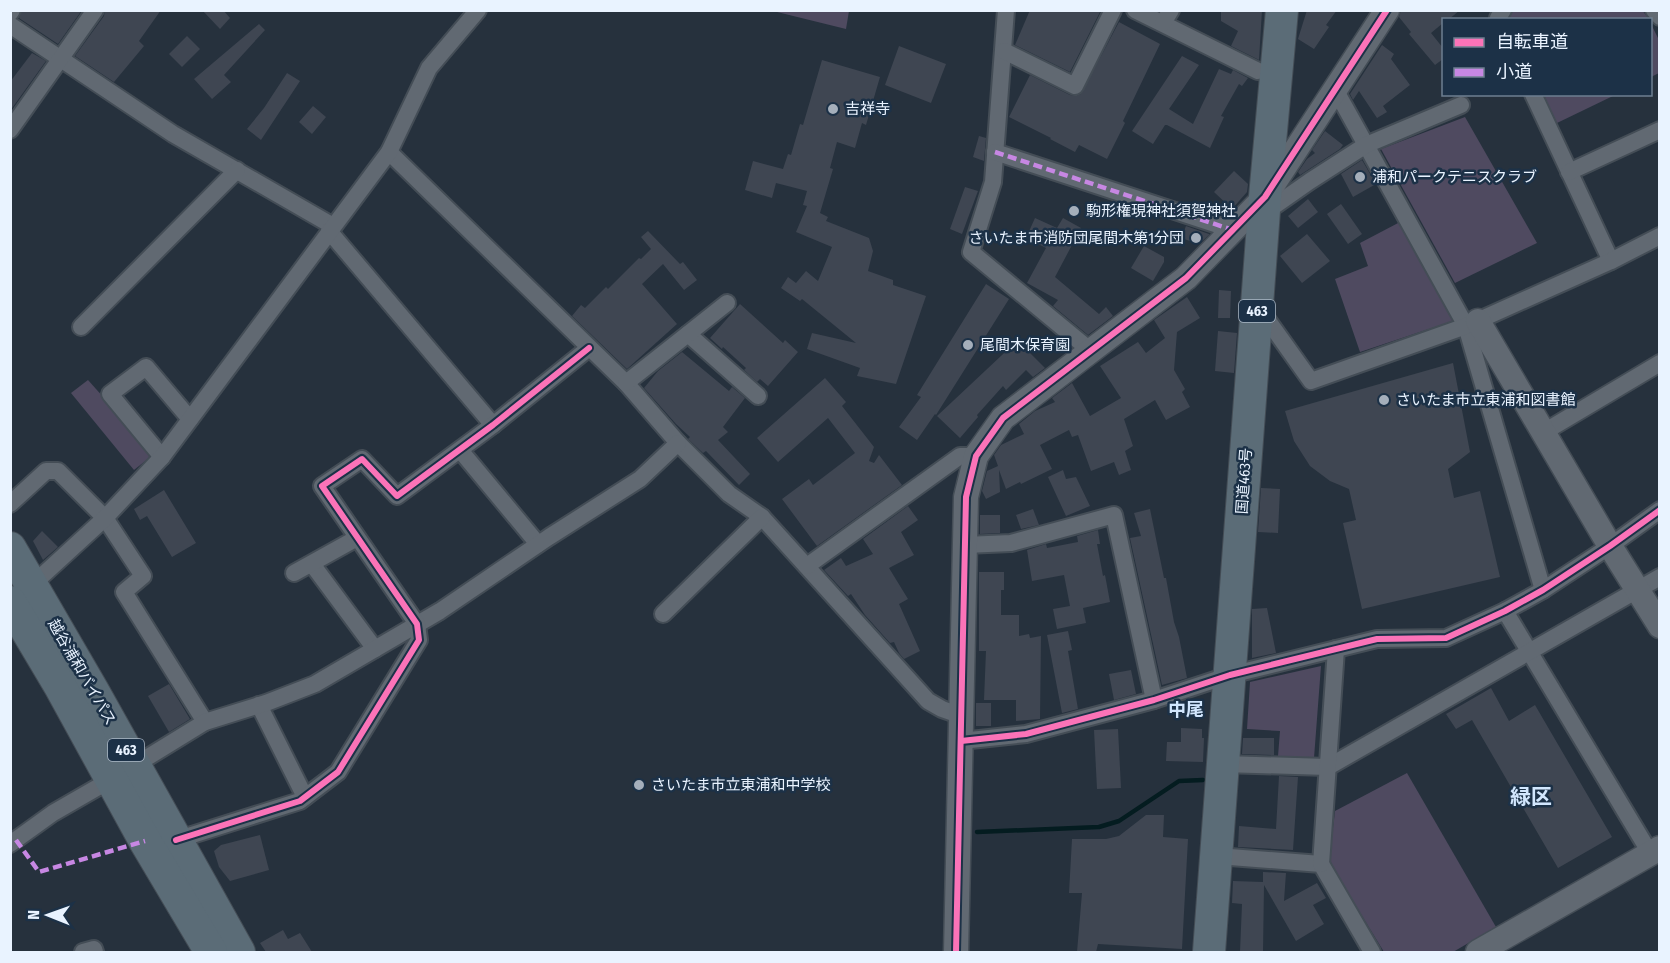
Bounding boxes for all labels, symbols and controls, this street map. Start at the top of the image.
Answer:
legend [1442,18,1652,96]
text: 自転車道 [1496,31,1568,53]
text: 小道 [1496,61,1532,83]
place label: 吉祥寺 [845,100,890,118]
marker: 吉祥寺 [826,102,840,116]
place label: 浦和パークテニスクラブ [1372,168,1537,186]
marker: 浦和パークテニスクラブ [1353,170,1367,184]
place label: 駒形権現神社須賀神社 [1086,202,1236,220]
marker: 駒形権現神社須賀神社 [1067,204,1081,218]
place label: さいたま市消防団尾間木第1分団 [969,229,1184,247]
marker: さいたま市消防団尾間木第1分団 [1189,231,1203,245]
road number: 463 [1239,300,1275,322]
place label: 尾間木保育園 [980,336,1070,354]
marker: 尾間木保育園 [961,338,975,352]
place label: さいたま市立東浦和図書館 [1396,391,1576,409]
marker: さいたま市立東浦和図書館 [1377,393,1391,407]
street label: 国道463号 [1233,447,1255,515]
street label: 越谷浦和バイパス [44,615,120,728]
district label: 中尾 [1168,699,1204,721]
road number: 463 [108,739,144,761]
place label: さいたま市立東浦和中学校 [651,776,831,794]
marker: さいたま市立東浦和中学校 [632,778,646,792]
district label: 緑区 [1510,784,1552,810]
north arrow [18,885,78,945]
text: N [24,910,43,920]

